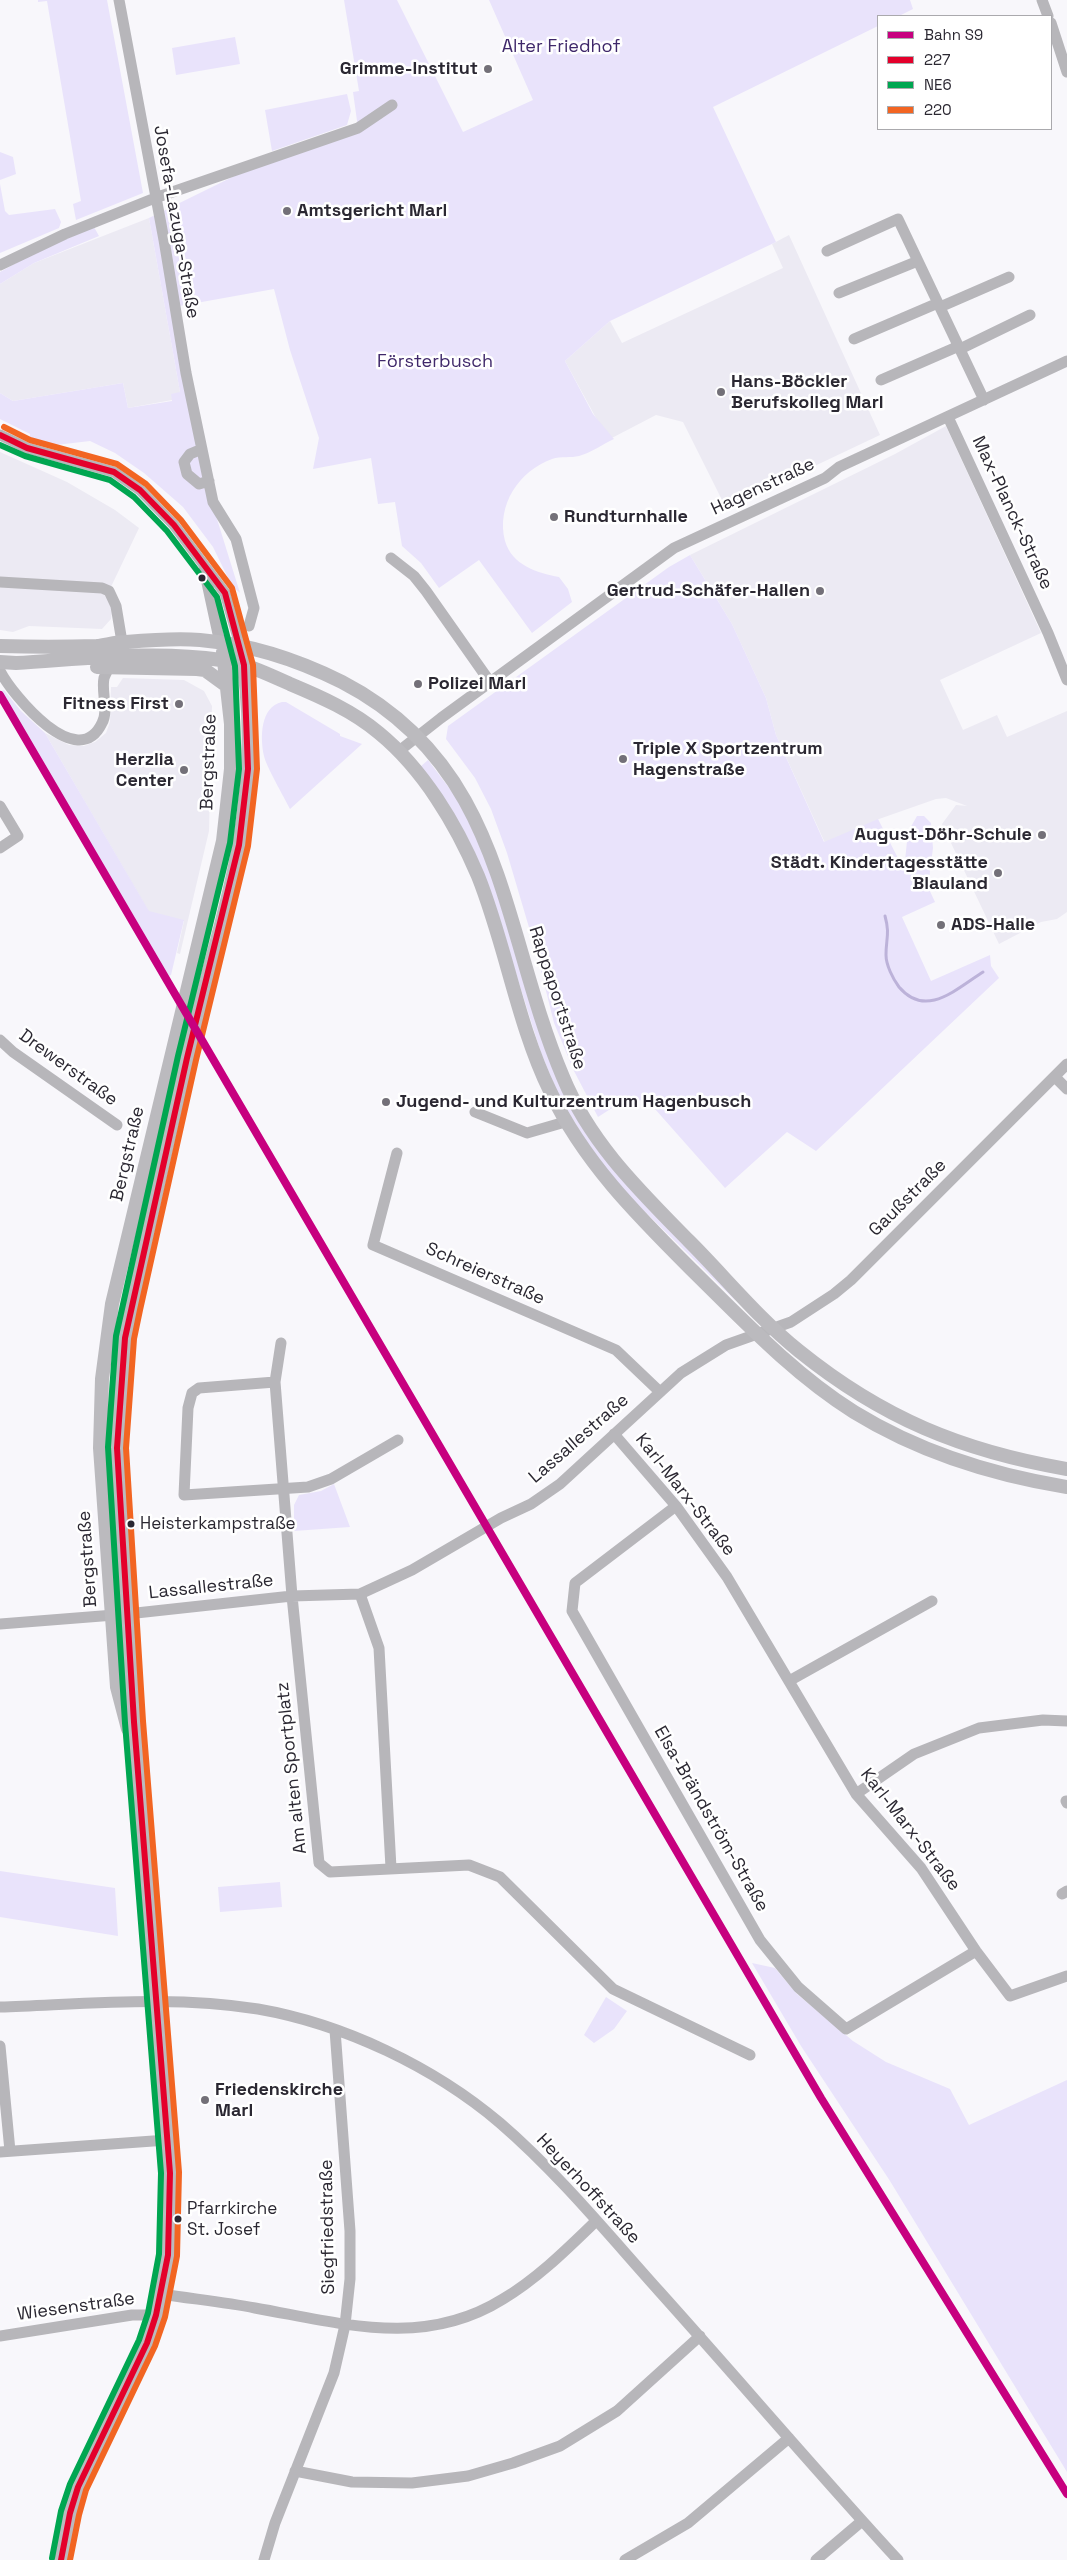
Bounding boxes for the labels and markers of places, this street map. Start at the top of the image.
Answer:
place label: Grimme-Institut [340,58,478,80]
marker: Grimme-Institut [482,63,494,75]
place label: Amtsgericht Marl [297,200,447,222]
marker: Amtsgericht Marl [281,205,293,217]
place label: Hans-Böckler Berufskolleg Marl [731,371,884,414]
marker: Hans-Böckler Berufskolleg Marl [715,386,727,398]
place label: Rundturnhalle [564,506,688,528]
marker: Rundturnhalle [548,511,560,523]
unlabelled marker [197,573,207,583]
place label: Gertrud-Schäfer-Hallen [607,580,810,602]
marker: Gertrud-Schäfer-Hallen [814,585,826,597]
place label: Polizei Marl [428,673,526,695]
marker: Polizei Marl [412,678,424,690]
place label: Fitness First [63,693,169,715]
marker: Fitness First [173,698,185,710]
place label: Triple X Sportzentrum Hagenstraße [633,738,823,781]
place label: Herzlia Center [115,749,174,792]
marker: Triple X Sportzentrum Hagenstraße [617,753,629,765]
marker: Herzlia Center [178,764,190,776]
place label: August-Döhr-Schule [855,824,1032,846]
marker: August-Döhr-Schule [1036,829,1048,841]
place label: Städt. Kindertagesstätte Blauland [771,852,988,894]
marker: Städt. Kindertagesstätte Blauland [992,867,1004,879]
place label: ADS-Halle [951,914,1035,936]
marker: ADS-Halle [935,919,947,931]
place label: Jugend- und Kulturzentrum Hagenbusch [396,1091,751,1113]
marker: Jugend- und Kulturzentrum Hagenbusch [380,1096,392,1108]
place label: Heisterkampstraße [140,1514,296,1534]
marker: Heisterkampstraße [126,1519,136,1529]
place label: Friedenskirche Marl [215,2079,343,2122]
marker: Friedenskirche Marl [199,2094,211,2106]
place label: Pfarrkirche St. Josef [187,2199,277,2239]
marker: Pfarrkirche St. Josef [173,2214,183,2224]

